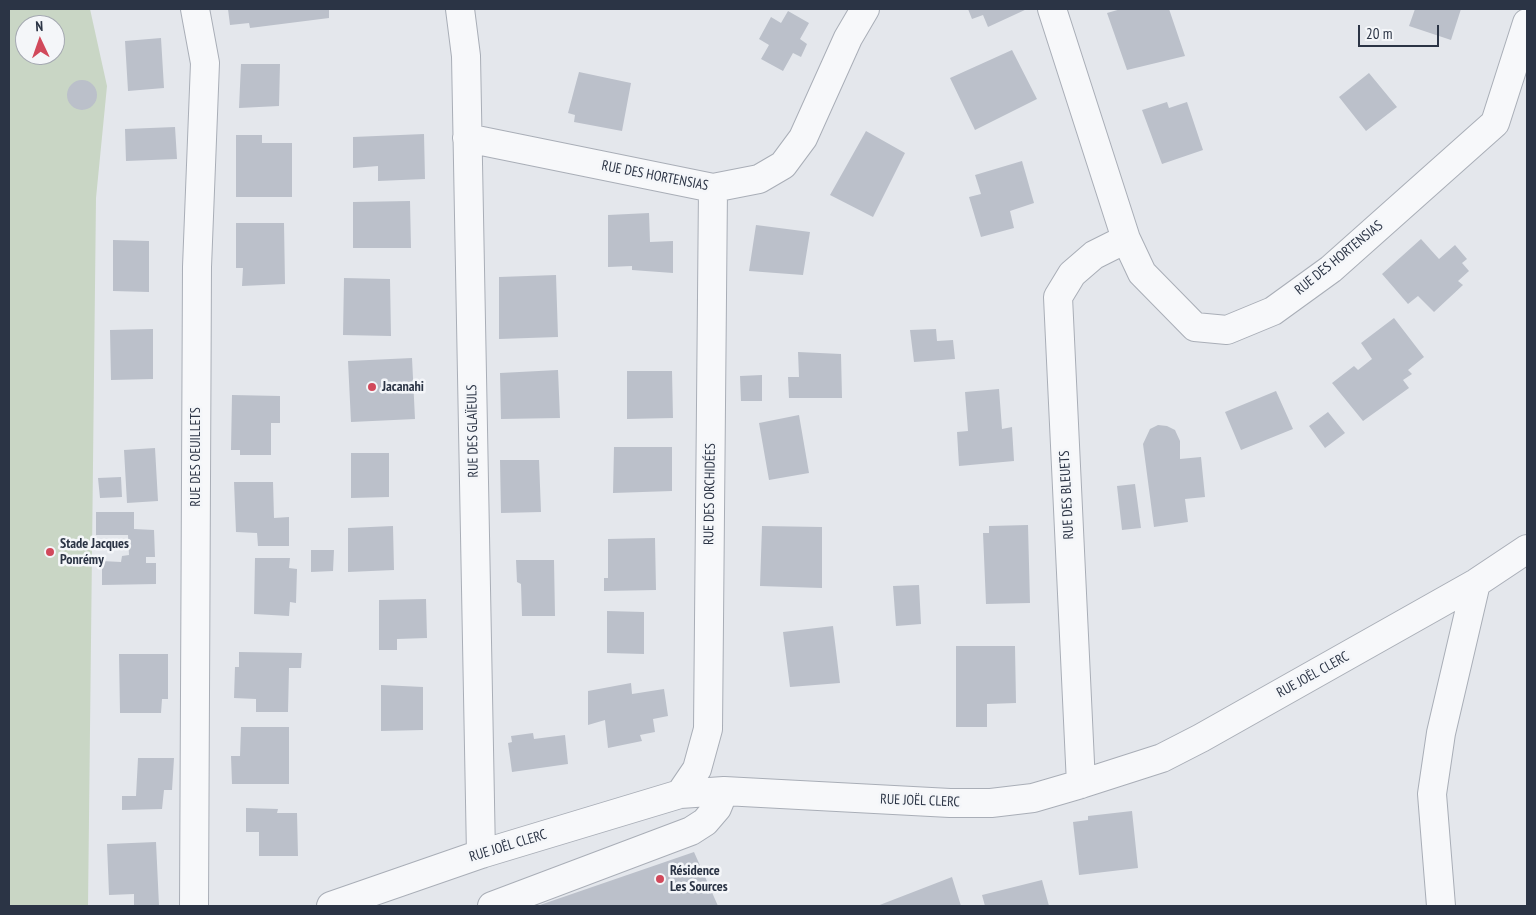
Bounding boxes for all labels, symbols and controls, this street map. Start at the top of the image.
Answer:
north arrow [15,15,65,65]
scale bar [1361,15,1442,47]
text: N [35,17,44,35]
text: 20 m [1366,24,1392,43]
street label: RUE DES HORTENSIAS [600,157,710,195]
street label: RUE DES HORTENSIAS [1292,217,1386,299]
place label: Jacanahi [382,379,424,395]
marker: Jacanahi [366,381,378,393]
street label: RUE DES GLAÏEULS [464,384,482,478]
street label: RUE DES OEUILLETS [188,407,204,507]
street label: RUE DES ORCHIDÉES [701,443,719,545]
street label: RUE DES BLEUETS [1056,450,1078,540]
place label: Stade Jacques Ponrémy [60,536,129,568]
marker: Stade Jacques Ponrémy [44,546,56,558]
street label: RUE JOËL CLERC [1274,648,1352,702]
street label: RUE JOËL CLERC [880,791,960,811]
street label: RUE JOËL CLERC [467,826,549,866]
place label: Résidence Les Sources [670,863,728,896]
marker: Résidence Les Sources [654,873,666,885]

